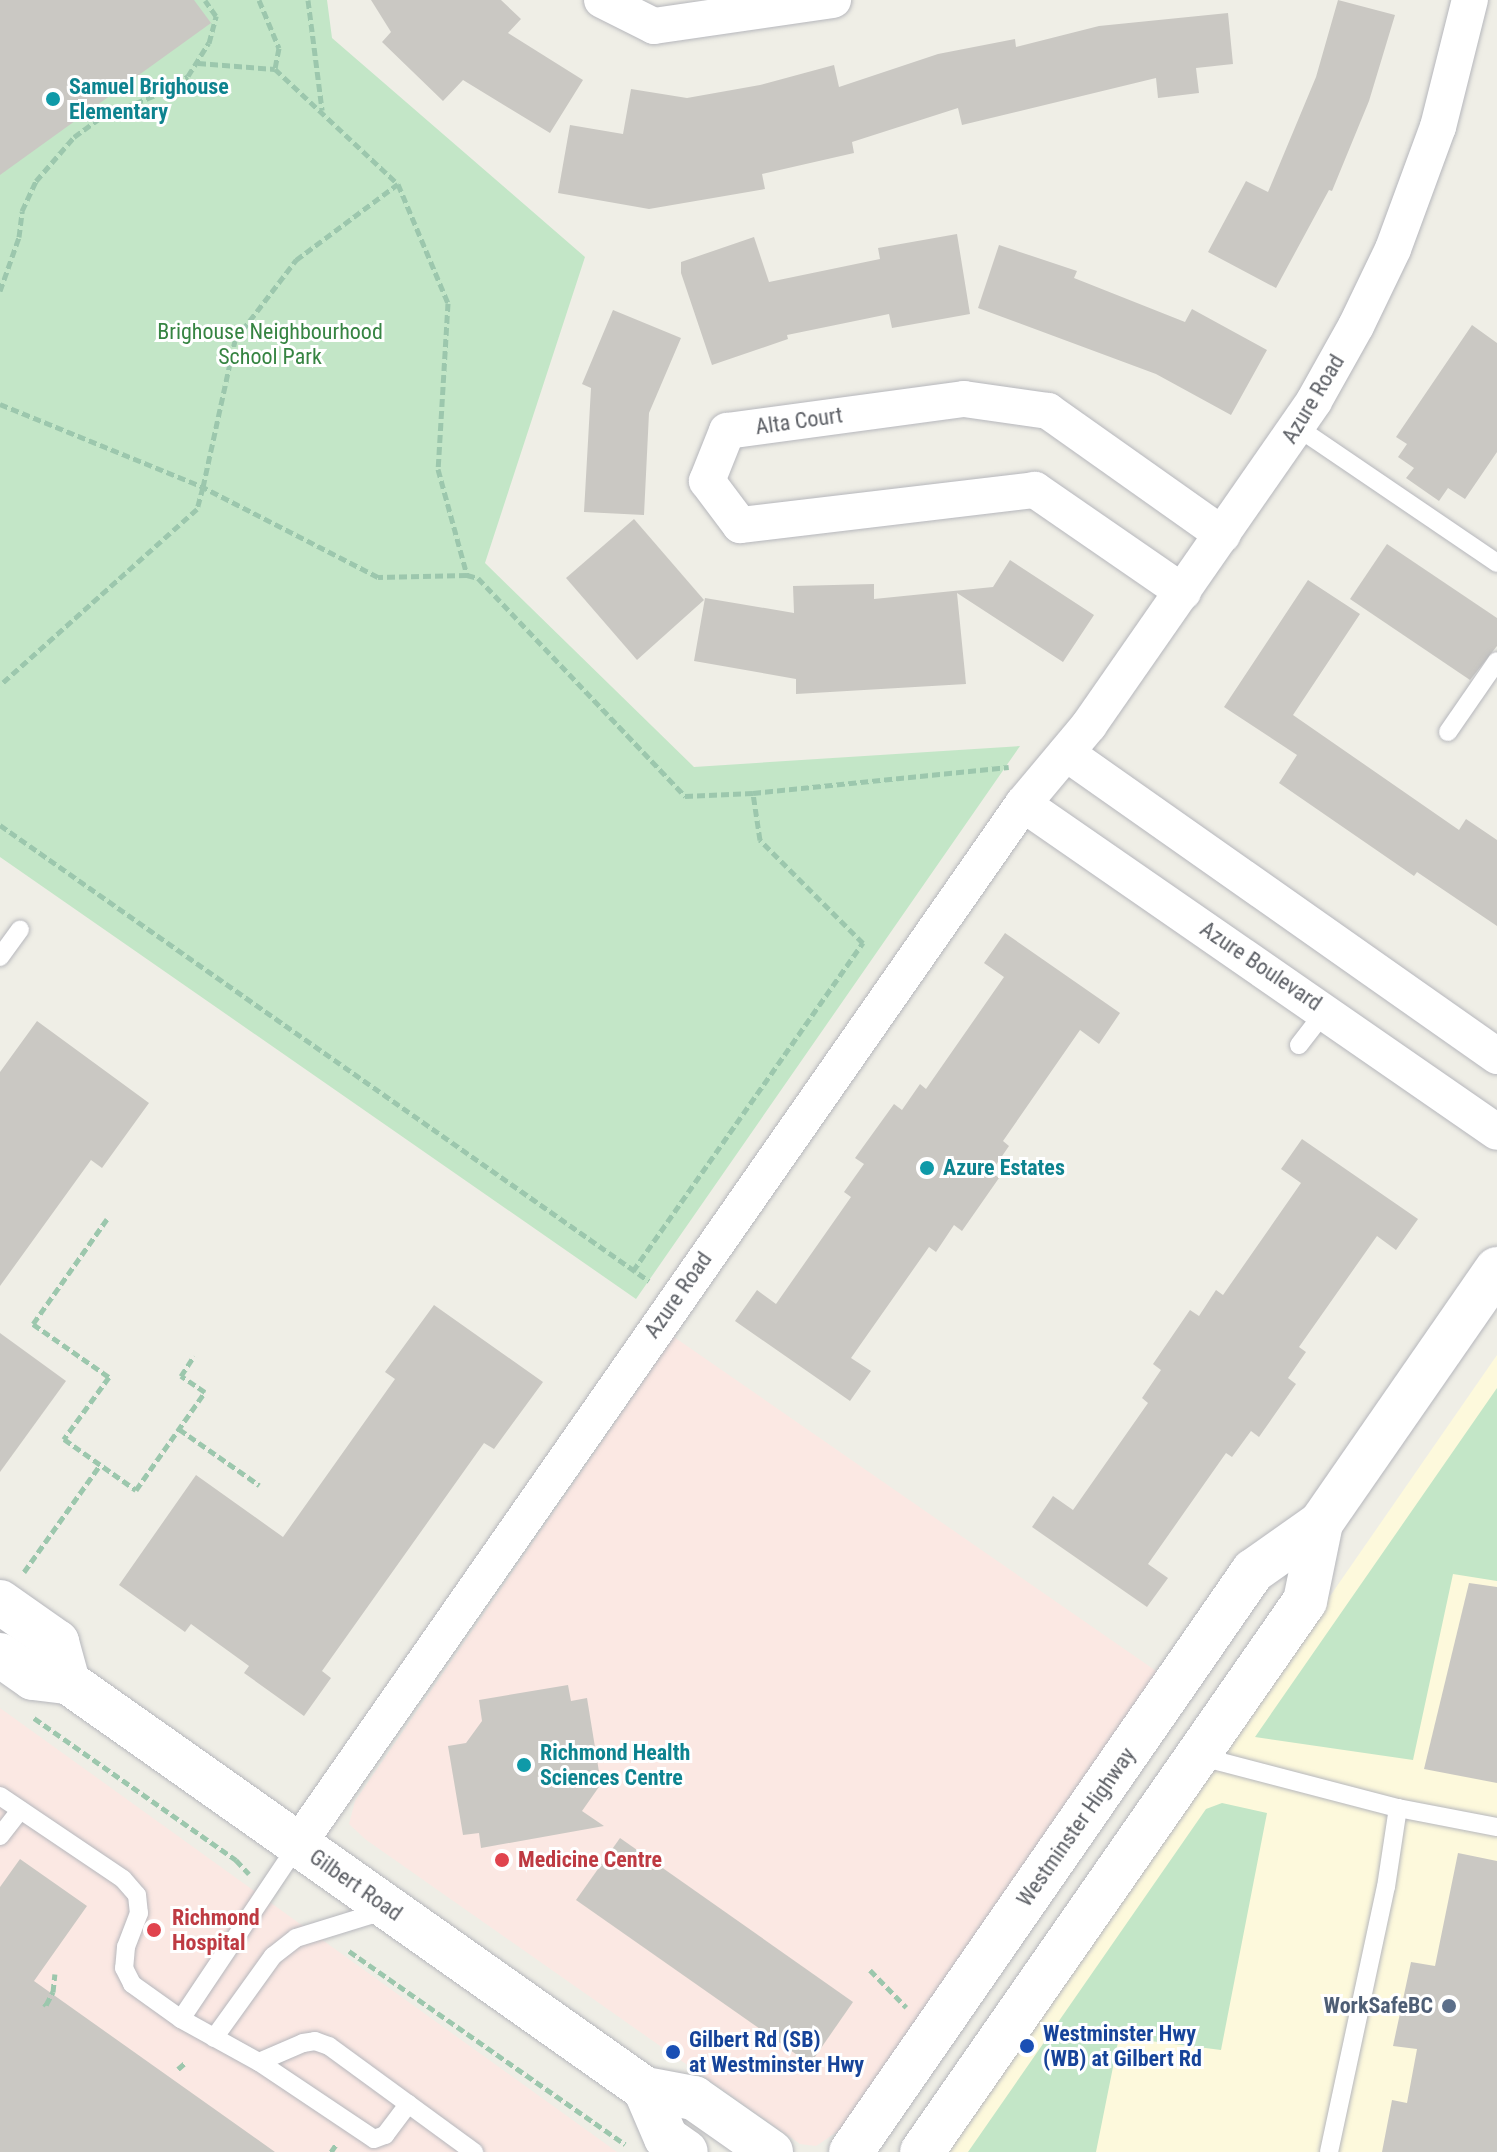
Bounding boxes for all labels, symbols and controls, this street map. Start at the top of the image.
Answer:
place label: Samuel Brighouse Elementary [69,73,229,124]
marker: Samuel Brighouse Elementary [44,90,62,108]
park label: Brighouse Neighbourhood School Park [157,318,383,370]
street label: Azure Road [1276,350,1350,448]
street label: Alta Court [754,402,844,440]
street label: Azure Boulevard [1195,916,1327,1016]
place label: Azure Estates [943,1155,1065,1181]
marker: Azure Estates [918,1159,936,1177]
street label: Azure Road [639,1247,717,1343]
place label: Richmond Health Sciences Centre [540,1739,690,1790]
street label: Westminster Highway [1011,1742,1141,1912]
marker: Richmond Health Sciences Centre [515,1756,533,1774]
street label: Gilbert Road [305,1843,407,1927]
place label: Medicine Centre [518,1847,662,1873]
marker: Medicine Centre [493,1851,511,1869]
place label: Richmond Hospital [172,1904,260,1956]
marker: Richmond Hospital [143,1919,165,1941]
place label: WorkSafeBC [1324,1993,1433,2019]
marker: WorkSafeBC [1440,1997,1458,2015]
place label: Westminster Hwy (WB) at Gilbert Rd [1043,2020,1202,2072]
place label: Gilbert Rd (SB) at Westminster Hwy [689,2026,864,2078]
marker: Westminster Hwy (WB) at Gilbert Rd [1018,2037,1036,2055]
marker: Gilbert Rd (SB) at Westminster Hwy [664,2043,682,2061]

